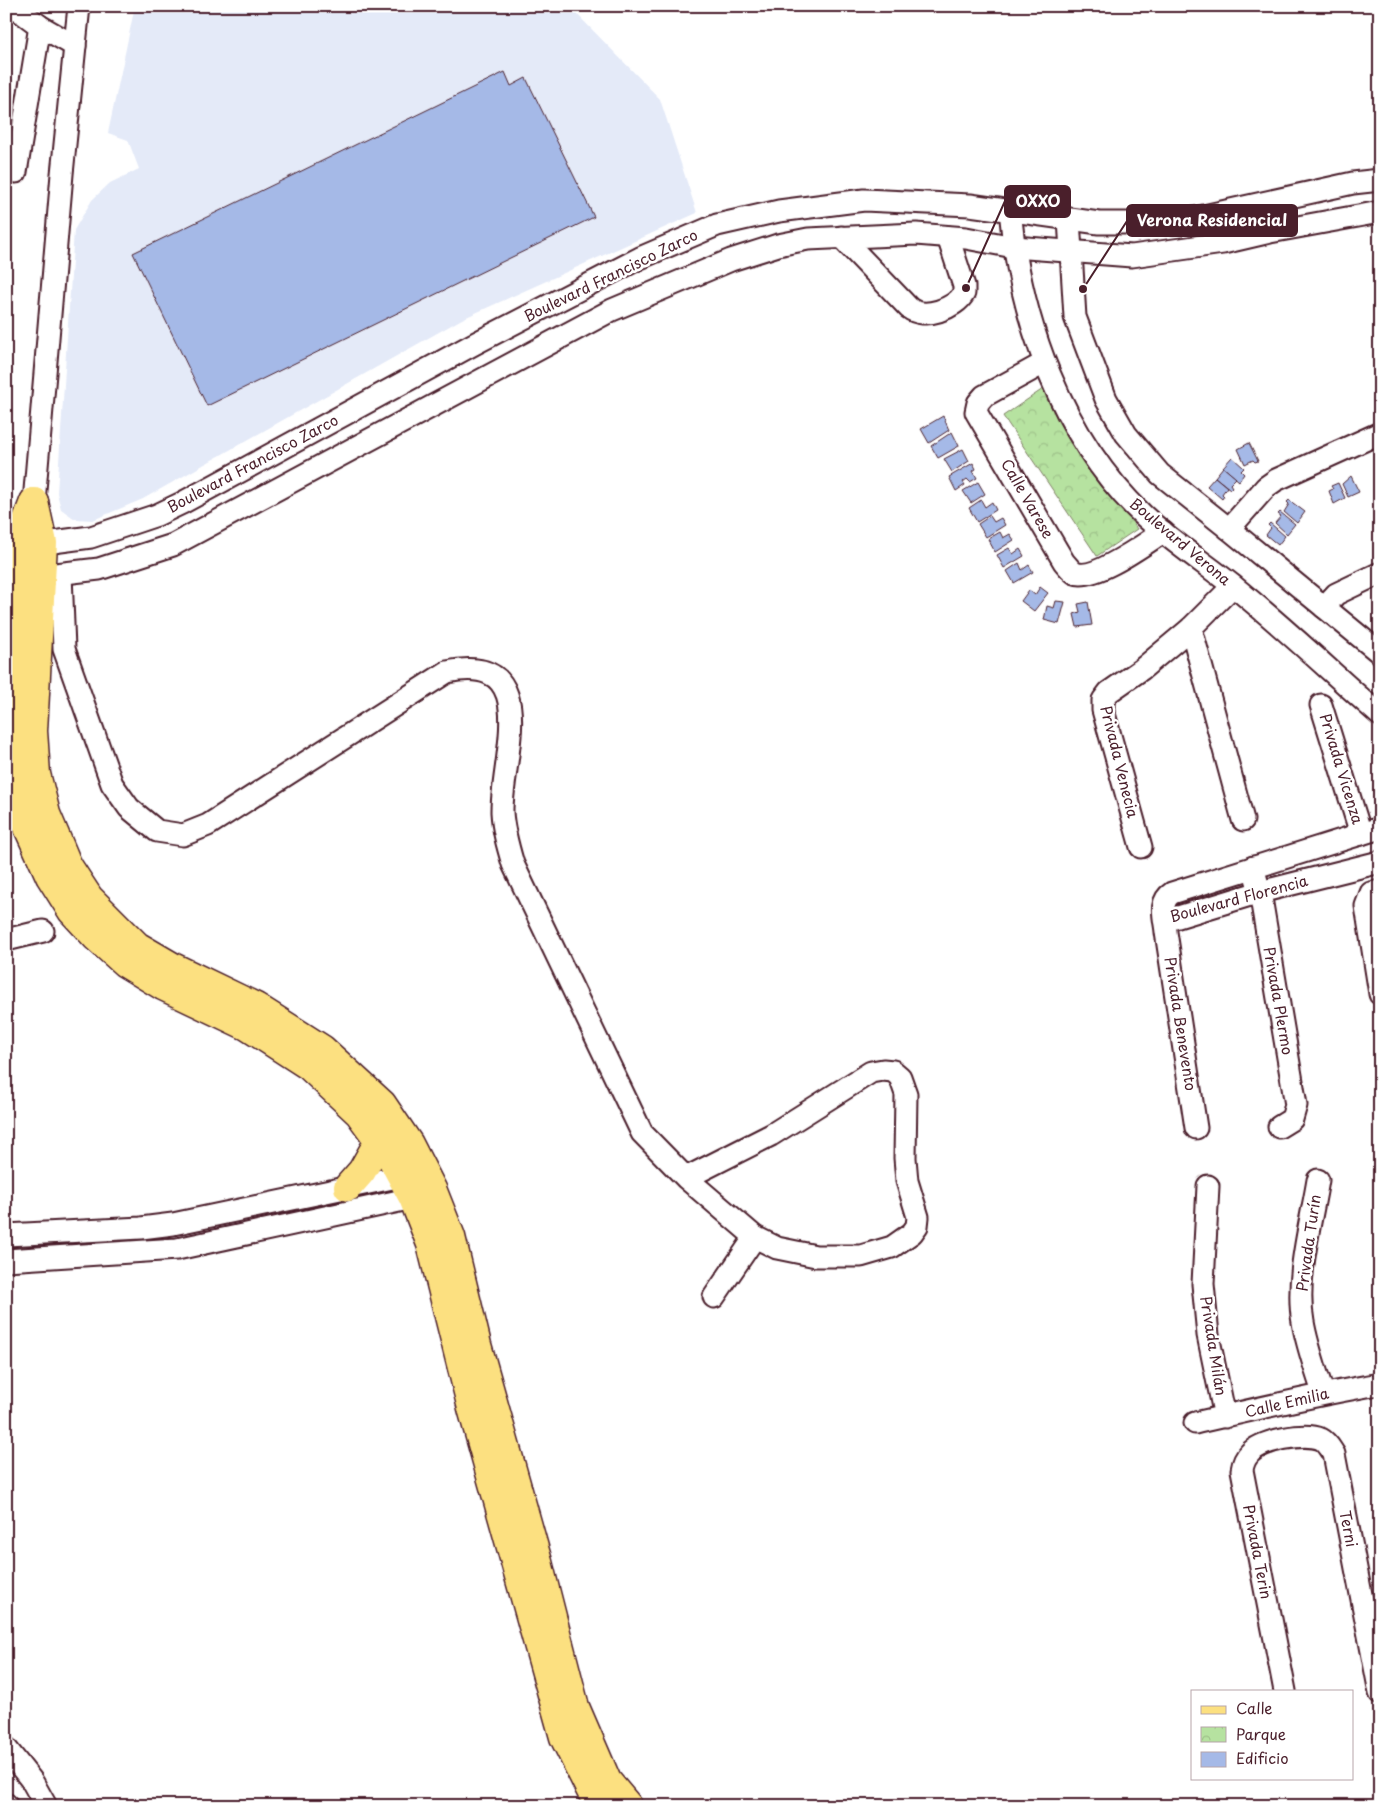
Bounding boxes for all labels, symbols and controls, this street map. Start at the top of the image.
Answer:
callout: OXXO [1005,186,1070,217]
text: OXXO [1015,188,1061,212]
callout: Verona Residencial [1127,205,1297,236]
text: Verona Residencial [1137,207,1287,231]
street label: Boulevard Francisco Zarco [520,222,701,327]
street label: Boulevard Francisco Zarco [163,408,342,518]
street label: Calle Varese [996,454,1060,542]
street label: Boulevard Verona [1125,492,1237,591]
street label: Privada Venecia [1095,703,1146,821]
street label: Privada Vicenza [1315,710,1370,827]
street label: Boulevard Florencia [1167,868,1311,927]
street label: Privada Plermo [1259,945,1300,1057]
street label: Privada Benevento [1160,955,1203,1092]
street label: Privada Turín [1289,1193,1326,1293]
street label: Privada Milán [1195,1294,1234,1397]
street label: Calle Emilia [1242,1381,1332,1422]
street label: Privada Terin [1238,1503,1279,1601]
street label: Terni [1335,1508,1364,1549]
legend [1191,1690,1354,1780]
text: Calle [1236,1696,1273,1719]
text: Parque [1236,1722,1286,1745]
text: Edificio [1236,1746,1289,1769]

